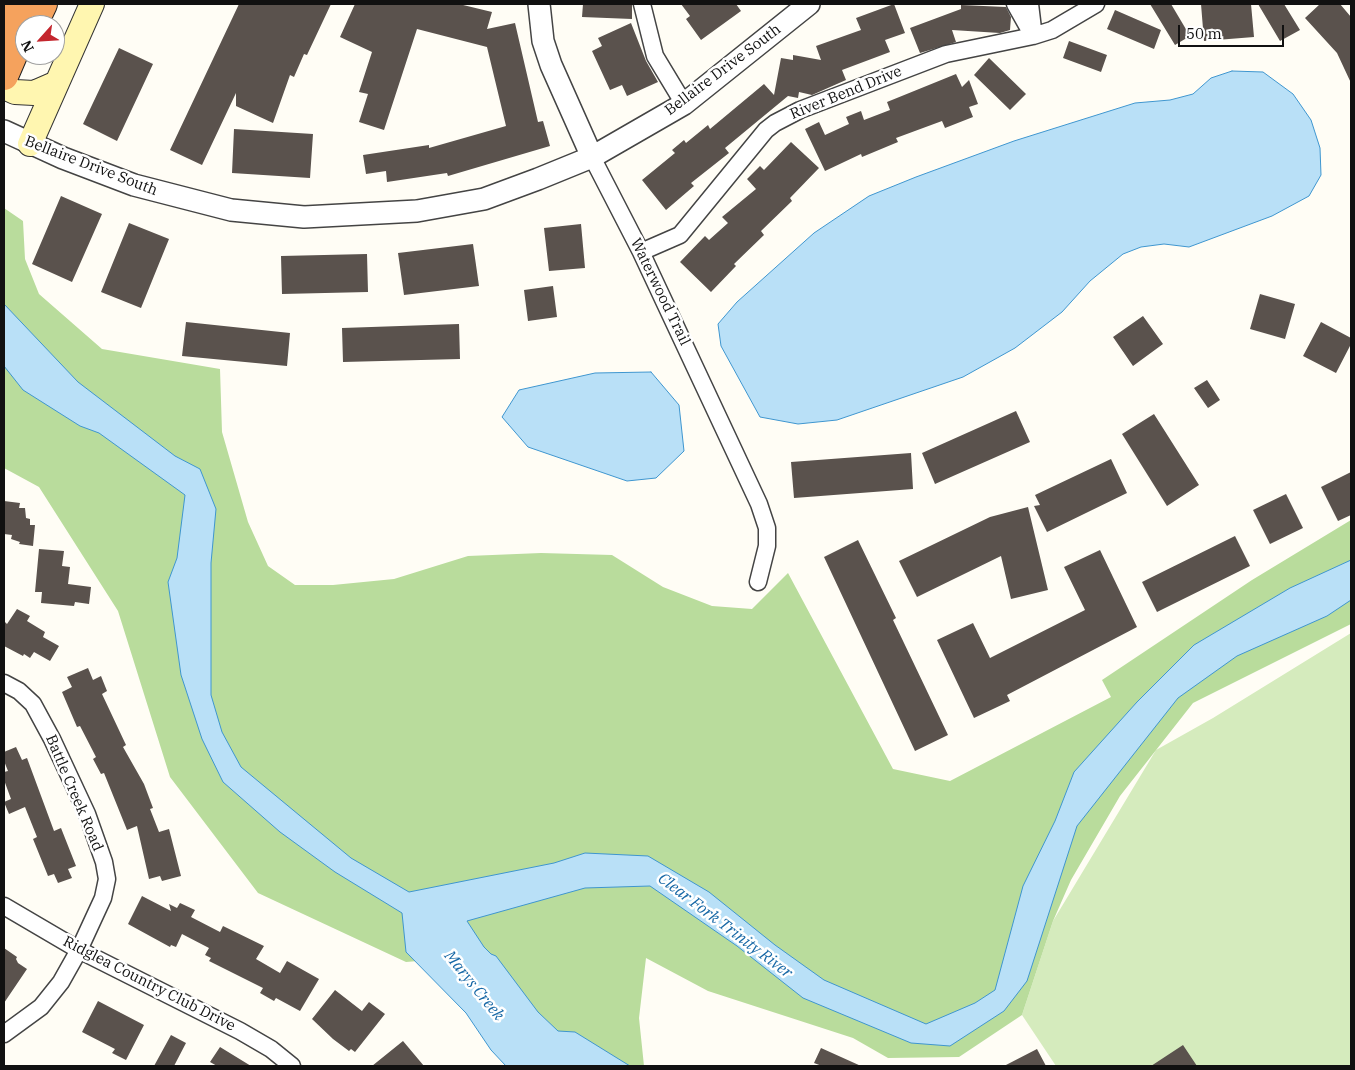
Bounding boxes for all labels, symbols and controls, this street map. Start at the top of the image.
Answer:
north arrow [15,15,65,65]
scale bar [1180,15,1286,47]
street label: Bellaire Drive South [661,20,785,120]
text: 50 m [1186,24,1222,43]
text: N [17,37,38,55]
street label: River Bend Drive [787,62,905,124]
street label: Bellaire Drive South [22,132,160,200]
street label: Waterwood Trail [626,235,694,349]
street label: Battle Creek Road [41,732,107,854]
water label: Clear Fork Trinity River [654,869,796,983]
street label: Ridglea Country Club Drive [60,933,238,1035]
water label: Marys Creek [440,947,508,1025]

